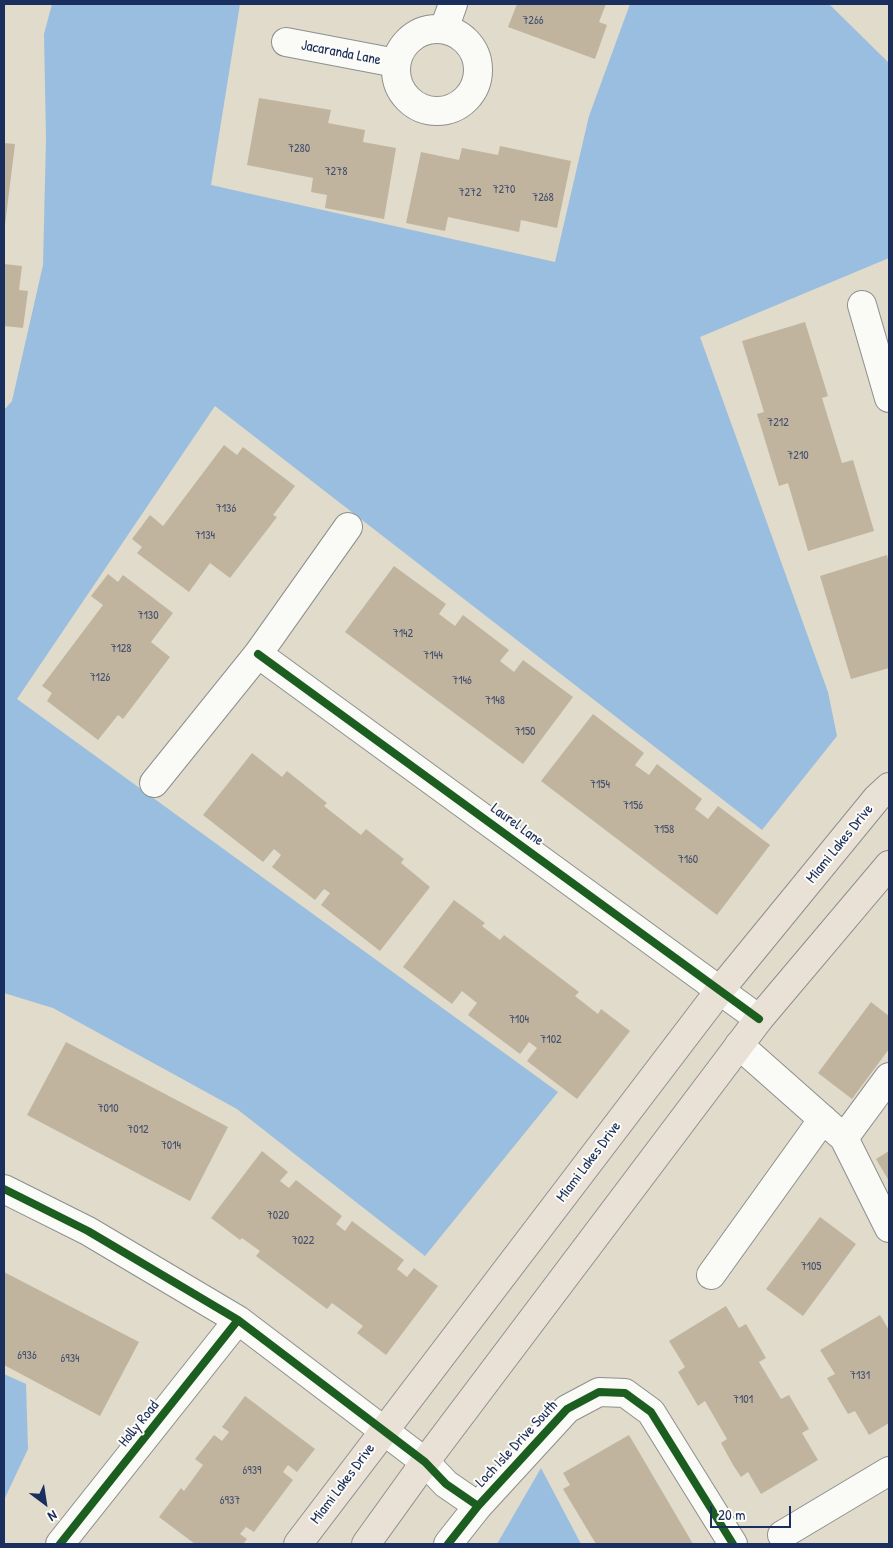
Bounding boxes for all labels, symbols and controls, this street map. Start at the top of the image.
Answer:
house number: 7266 [522,14,544,28]
street label: Jacaranda Lane [300,36,382,70]
house number: 7280 [288,142,310,156]
house number: 7278 [325,165,347,179]
house number: 7270 [493,183,515,197]
house number: 7272 [458,186,482,200]
house number: 7268 [532,191,554,205]
house number: 7212 [767,416,789,430]
house number: 7210 [787,449,809,463]
house number: 7136 [216,502,236,516]
house number: 7134 [195,529,215,543]
house number: 7130 [137,609,159,623]
house number: 7142 [393,627,413,641]
house number: 7128 [110,642,132,656]
house number: 7144 [423,649,443,663]
house number: 7126 [90,671,110,685]
house number: 7146 [452,674,472,688]
house number: 7148 [485,694,505,708]
house number: 7150 [515,725,535,739]
house number: 7154 [590,778,610,792]
house number: 7156 [623,799,643,813]
street label: Laurel Lane [487,800,547,850]
street label: Miami Lakes Drive [803,801,877,887]
house number: 7158 [654,823,674,837]
house number: 7160 [678,853,698,867]
house number: 7104 [509,1013,529,1027]
house number: 7102 [540,1033,562,1047]
house number: 7010 [97,1102,119,1116]
street label: Miami Lakes Drive [553,1118,625,1206]
house number: 7012 [127,1123,149,1137]
house number: 7014 [161,1139,181,1153]
house number: 7020 [267,1209,289,1223]
house number: 7022 [292,1234,314,1248]
house number: 7105 [801,1260,821,1274]
house number: 6936 [17,1349,37,1363]
house number: 6934 [60,1352,80,1366]
house number: 7131 [850,1369,870,1383]
house number: 7101 [733,1393,753,1407]
street label: Holly Road [115,1397,163,1451]
street label: Loch Isle Drive South [472,1397,562,1491]
street label: Miami Lakes Drive [307,1440,379,1528]
house number: 6939 [243,1464,261,1478]
north arrow [20,1478,70,1528]
house number: 6937 [220,1494,240,1508]
scale bar [713,1496,794,1528]
text: 20 m [718,1504,745,1525]
text: N [45,1506,61,1526]

